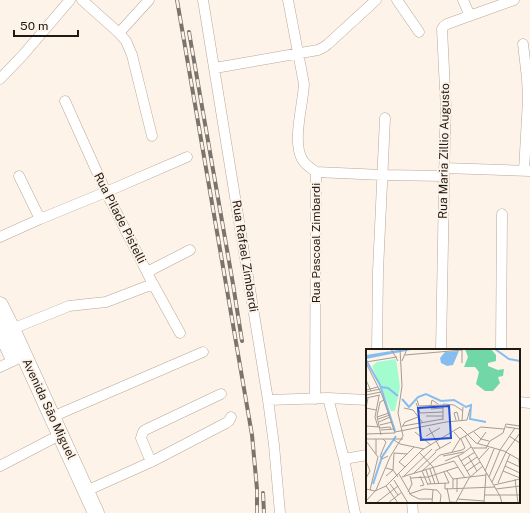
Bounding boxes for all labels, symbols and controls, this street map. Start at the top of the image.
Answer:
scale bar [14,12,78,38]
text: 50 m [20,19,48,33]
street label: Rua Maria Zillio Augusto [436,83,452,219]
street label: Rua Pilade Pistelli [91,170,149,266]
street label: Rua Pascoal Zimbardi [309,183,323,303]
street label: Rua Rafael Zimbardi [229,199,261,313]
inset map [366,349,520,503]
street label: Avenida São Miguel [19,356,79,462]

